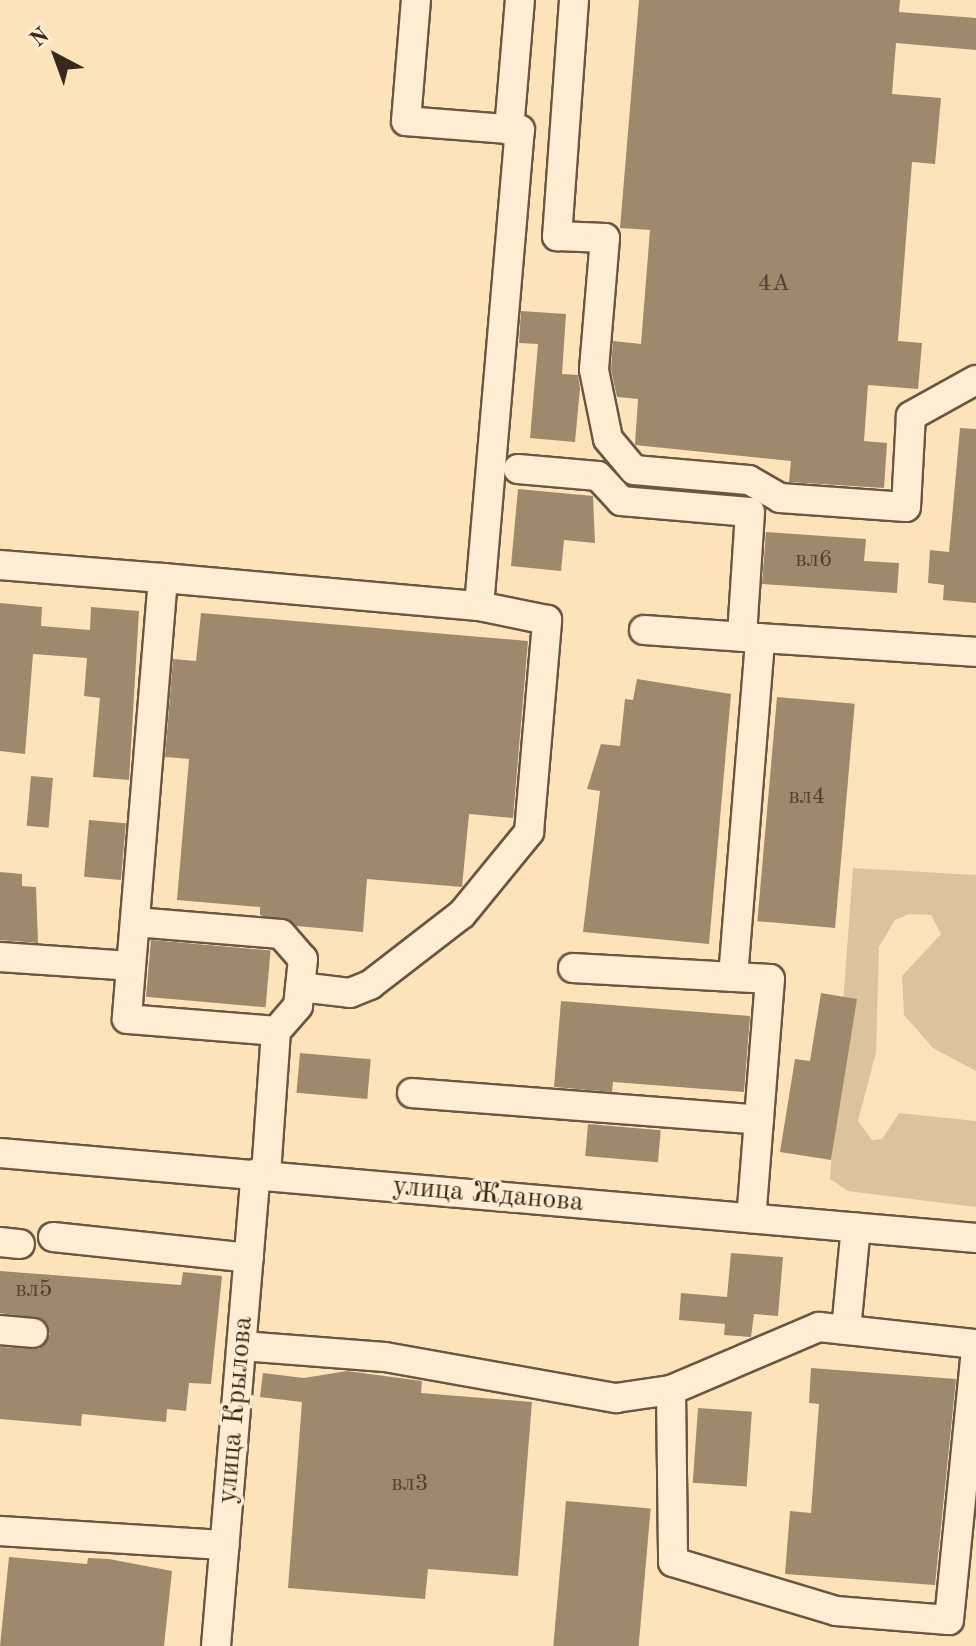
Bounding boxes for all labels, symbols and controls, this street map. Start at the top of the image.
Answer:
north arrow [16,16,96,96]
text: N [27,24,54,52]
house number: 4А [758,271,790,299]
house number: вл6 [795,547,833,575]
house number: вл4 [788,784,826,812]
street label: улица Жданова [391,1170,585,1220]
house number: вл5 [15,1277,53,1305]
street label: улица Крылова [211,1315,261,1505]
house number: вл3 [391,1471,429,1499]

